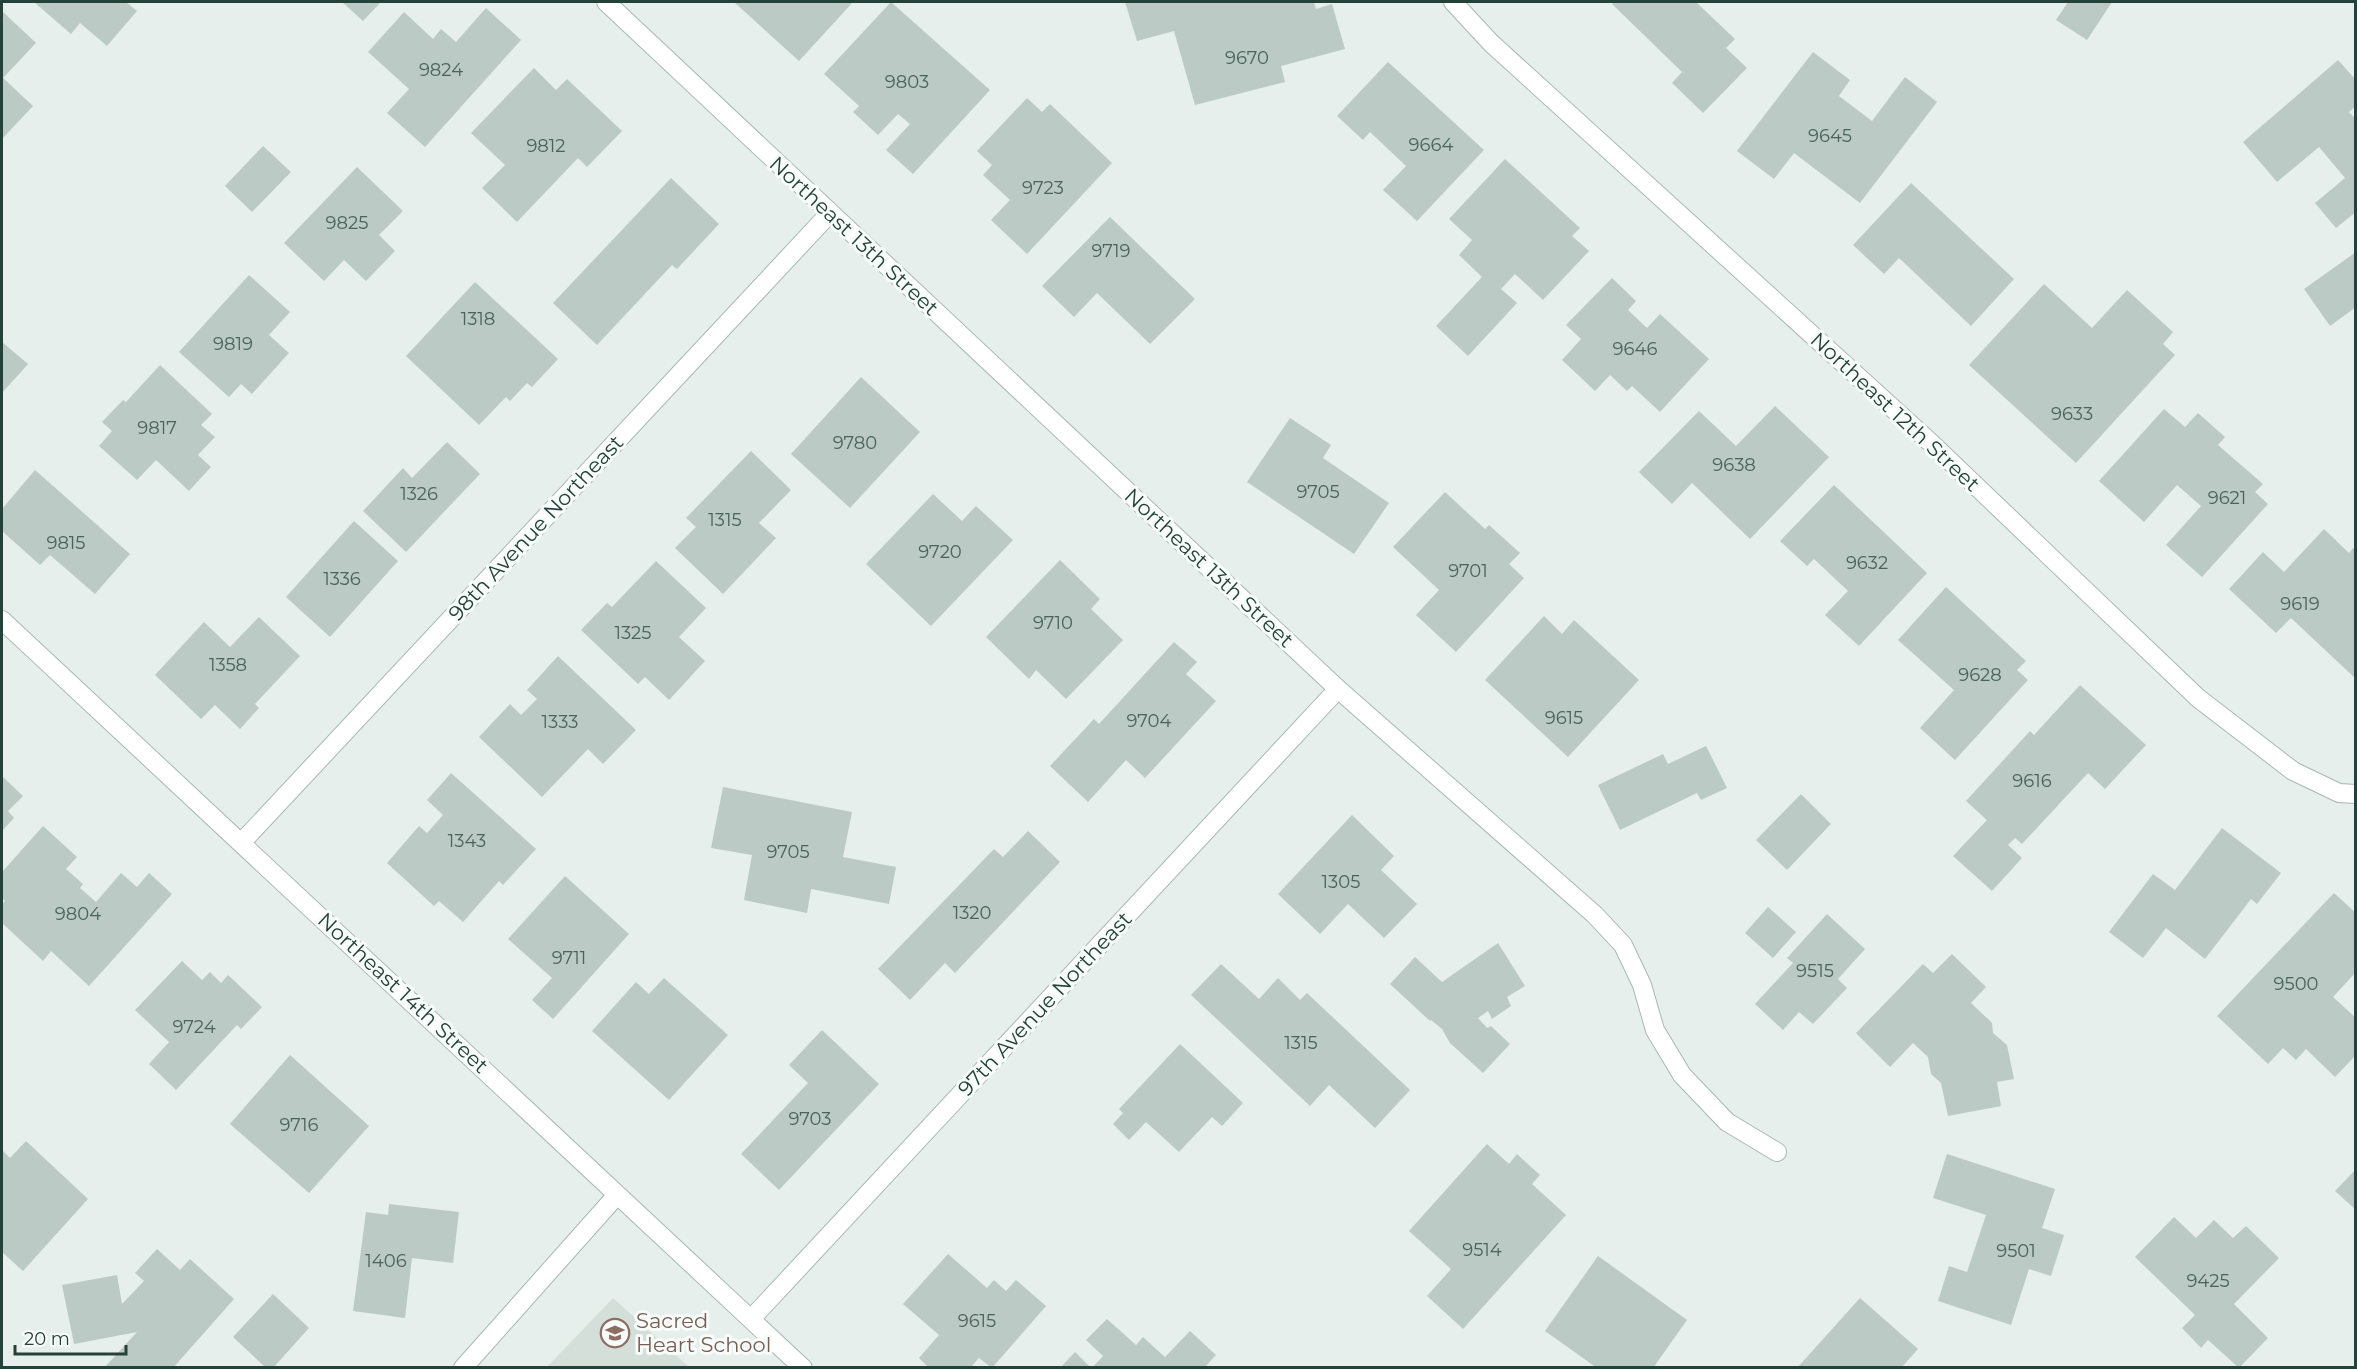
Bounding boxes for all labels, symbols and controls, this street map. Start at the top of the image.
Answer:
house number: 9670 [1225,47,1269,69]
house number: 9824 [419,59,463,81]
house number: 9803 [885,71,929,93]
house number: 9645 [1808,125,1852,147]
house number: 9664 [1409,134,1453,156]
house number: 9812 [526,135,566,157]
street label: Northeast 13th Street [765,151,944,320]
house number: 9723 [1022,177,1064,199]
house number: 9825 [326,212,368,234]
house number: 9719 [1091,240,1131,262]
house number: 1318 [461,308,495,330]
street label: Northeast 12th Street [1806,327,1985,496]
house number: 9819 [213,333,253,355]
house number: 9646 [1613,338,1657,360]
house number: 9633 [2051,403,2093,425]
house number: 9817 [137,417,177,439]
street label: 98th Avenue Northeast [443,430,628,626]
house number: 9780 [833,432,877,454]
house number: 9638 [1712,454,1756,476]
house number: 9705 [1296,481,1340,503]
house number: 1326 [400,483,438,505]
street label: Northeast 13th Street [1120,483,1299,652]
house number: 9621 [2208,487,2246,509]
house number: 1315 [708,509,742,531]
house number: 9815 [46,532,86,554]
house number: 9720 [918,541,962,563]
house number: 9632 [1846,552,1888,574]
house number: 9701 [1448,560,1488,582]
house number: 1336 [323,568,361,590]
house number: 9619 [2280,593,2320,615]
house number: 9710 [1033,612,1073,634]
house number: 1325 [615,622,651,644]
house number: 1358 [209,654,247,676]
house number: 9628 [1958,664,2002,686]
house number: 9615 [1545,707,1583,729]
house number: 9704 [1127,710,1172,732]
house number: 1333 [542,711,578,733]
house number: 9616 [2012,770,2052,792]
house number: 1343 [448,830,486,852]
house number: 9705 [766,841,810,863]
house number: 1305 [1322,871,1360,893]
house number: 1320 [953,902,991,924]
house number: 9804 [55,903,101,925]
street label: 97th Avenue Northeast [953,906,1137,1101]
street label: Northeast 14th Street [313,907,494,1078]
house number: 9711 [552,947,586,969]
house number: 9515 [1796,960,1834,982]
house number: 9500 [2274,973,2318,995]
house number: 9724 [172,1016,216,1038]
house number: 1315 [1284,1032,1318,1054]
house number: 9703 [789,1108,831,1130]
house number: 9716 [279,1114,319,1136]
house number: 9514 [1462,1239,1502,1261]
house number: 9501 [1996,1240,2036,1262]
house number: 1406 [365,1250,407,1272]
house number: 9425 [2186,1270,2230,1292]
place label: Sacred Heart School [636,1308,771,1357]
house number: 9615 [958,1310,996,1332]
school or university icon: Sacred Heart School [599,1317,631,1349]
scale bar [15,1318,126,1356]
text: 20 m [24,1328,70,1350]

